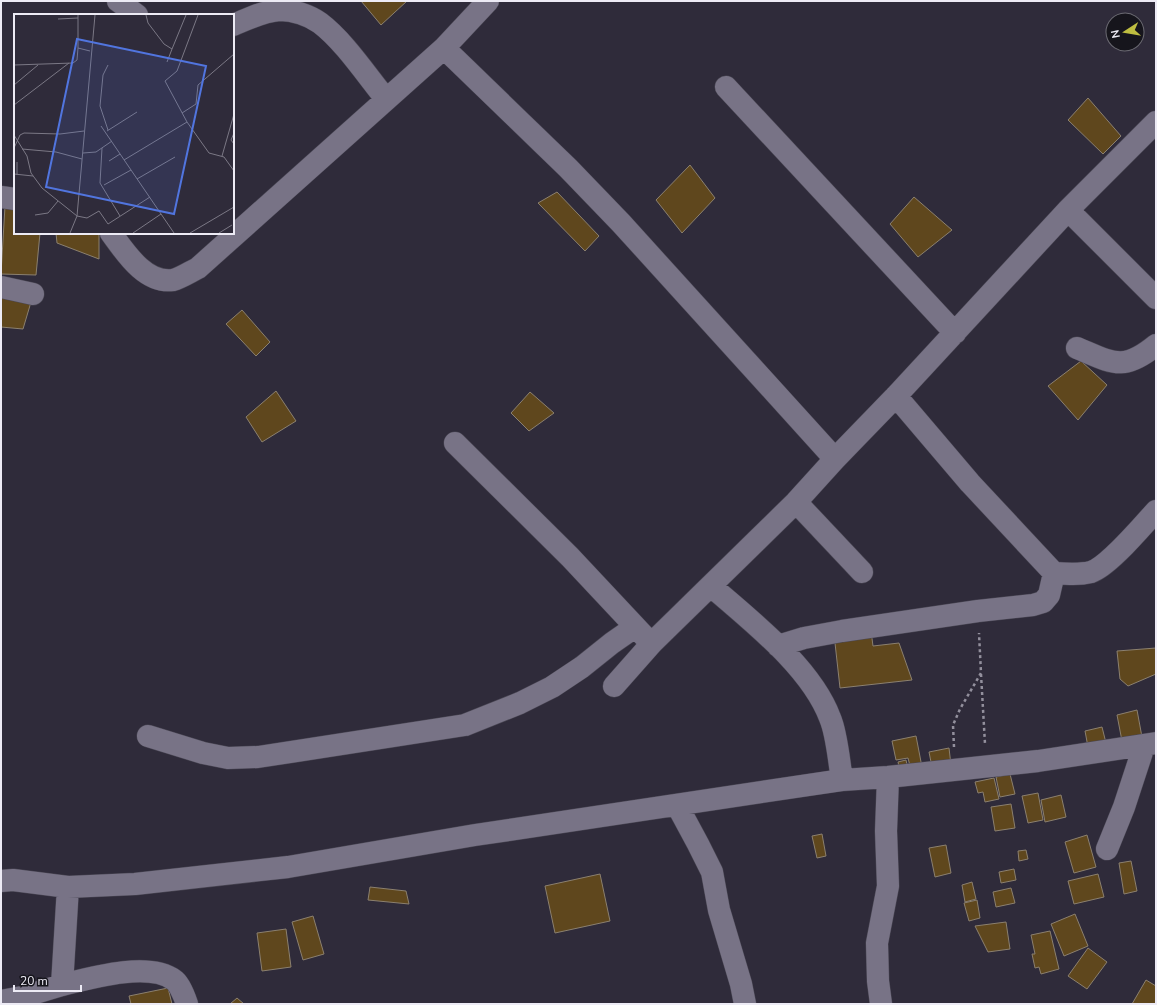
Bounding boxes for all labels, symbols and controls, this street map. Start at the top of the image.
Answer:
north arrow [1105,12,1145,52]
inset map [14,14,234,234]
text: N [1108,28,1124,40]
scale bar [14,967,81,993]
text: 20 m [20,973,48,989]

